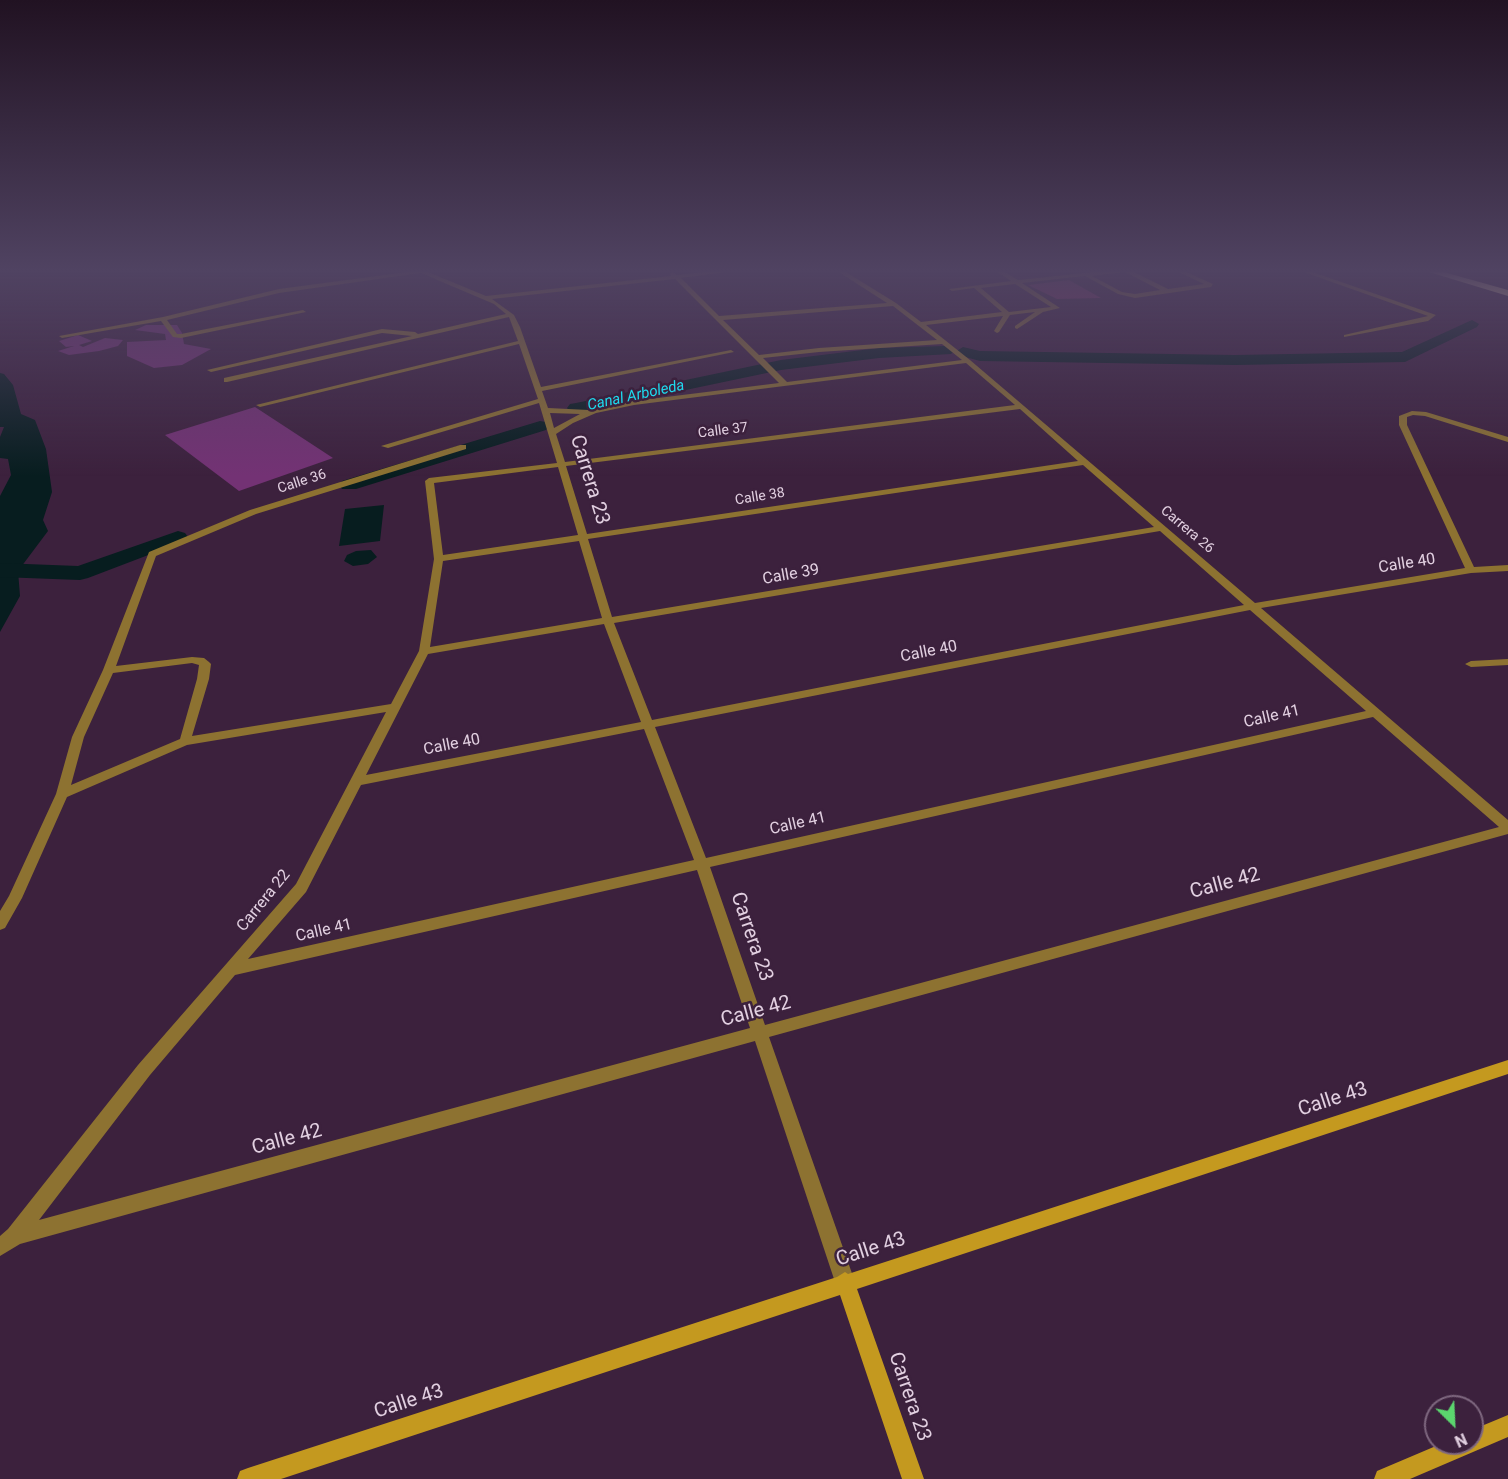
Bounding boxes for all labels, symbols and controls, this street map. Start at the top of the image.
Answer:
water label: Canal Arboleda [586,377,686,415]
street label: Calle 37 [697,420,749,442]
street label: Carrera 23 [564,432,614,528]
street label: Calle 36 [276,466,328,498]
street label: Calle 38 [734,485,786,509]
street label: Carrera 26 [1157,503,1217,557]
street label: Calle 40 [1377,550,1437,578]
street label: Calle 39 [761,561,821,589]
street label: Calle 40 [899,637,959,667]
street label: Calle 41 [1242,701,1302,733]
street label: Calle 40 [422,730,482,760]
street label: Calle 41 [768,808,828,840]
street label: Calle 42 [1187,863,1263,905]
street label: Carrera 22 [233,866,295,936]
street label: Carrera 23 [725,889,777,985]
street label: Calle 41 [294,915,354,947]
street label: Calle 42 [718,991,794,1033]
street label: Calle 43 [1295,1078,1371,1122]
street label: Calle 42 [249,1119,325,1161]
street label: Calle 43 [833,1228,909,1272]
street label: Carrera 23 [883,1349,935,1445]
street label: Calle 43 [371,1380,447,1424]
north arrow [1424,1395,1484,1455]
text: N [1452,1429,1470,1451]

